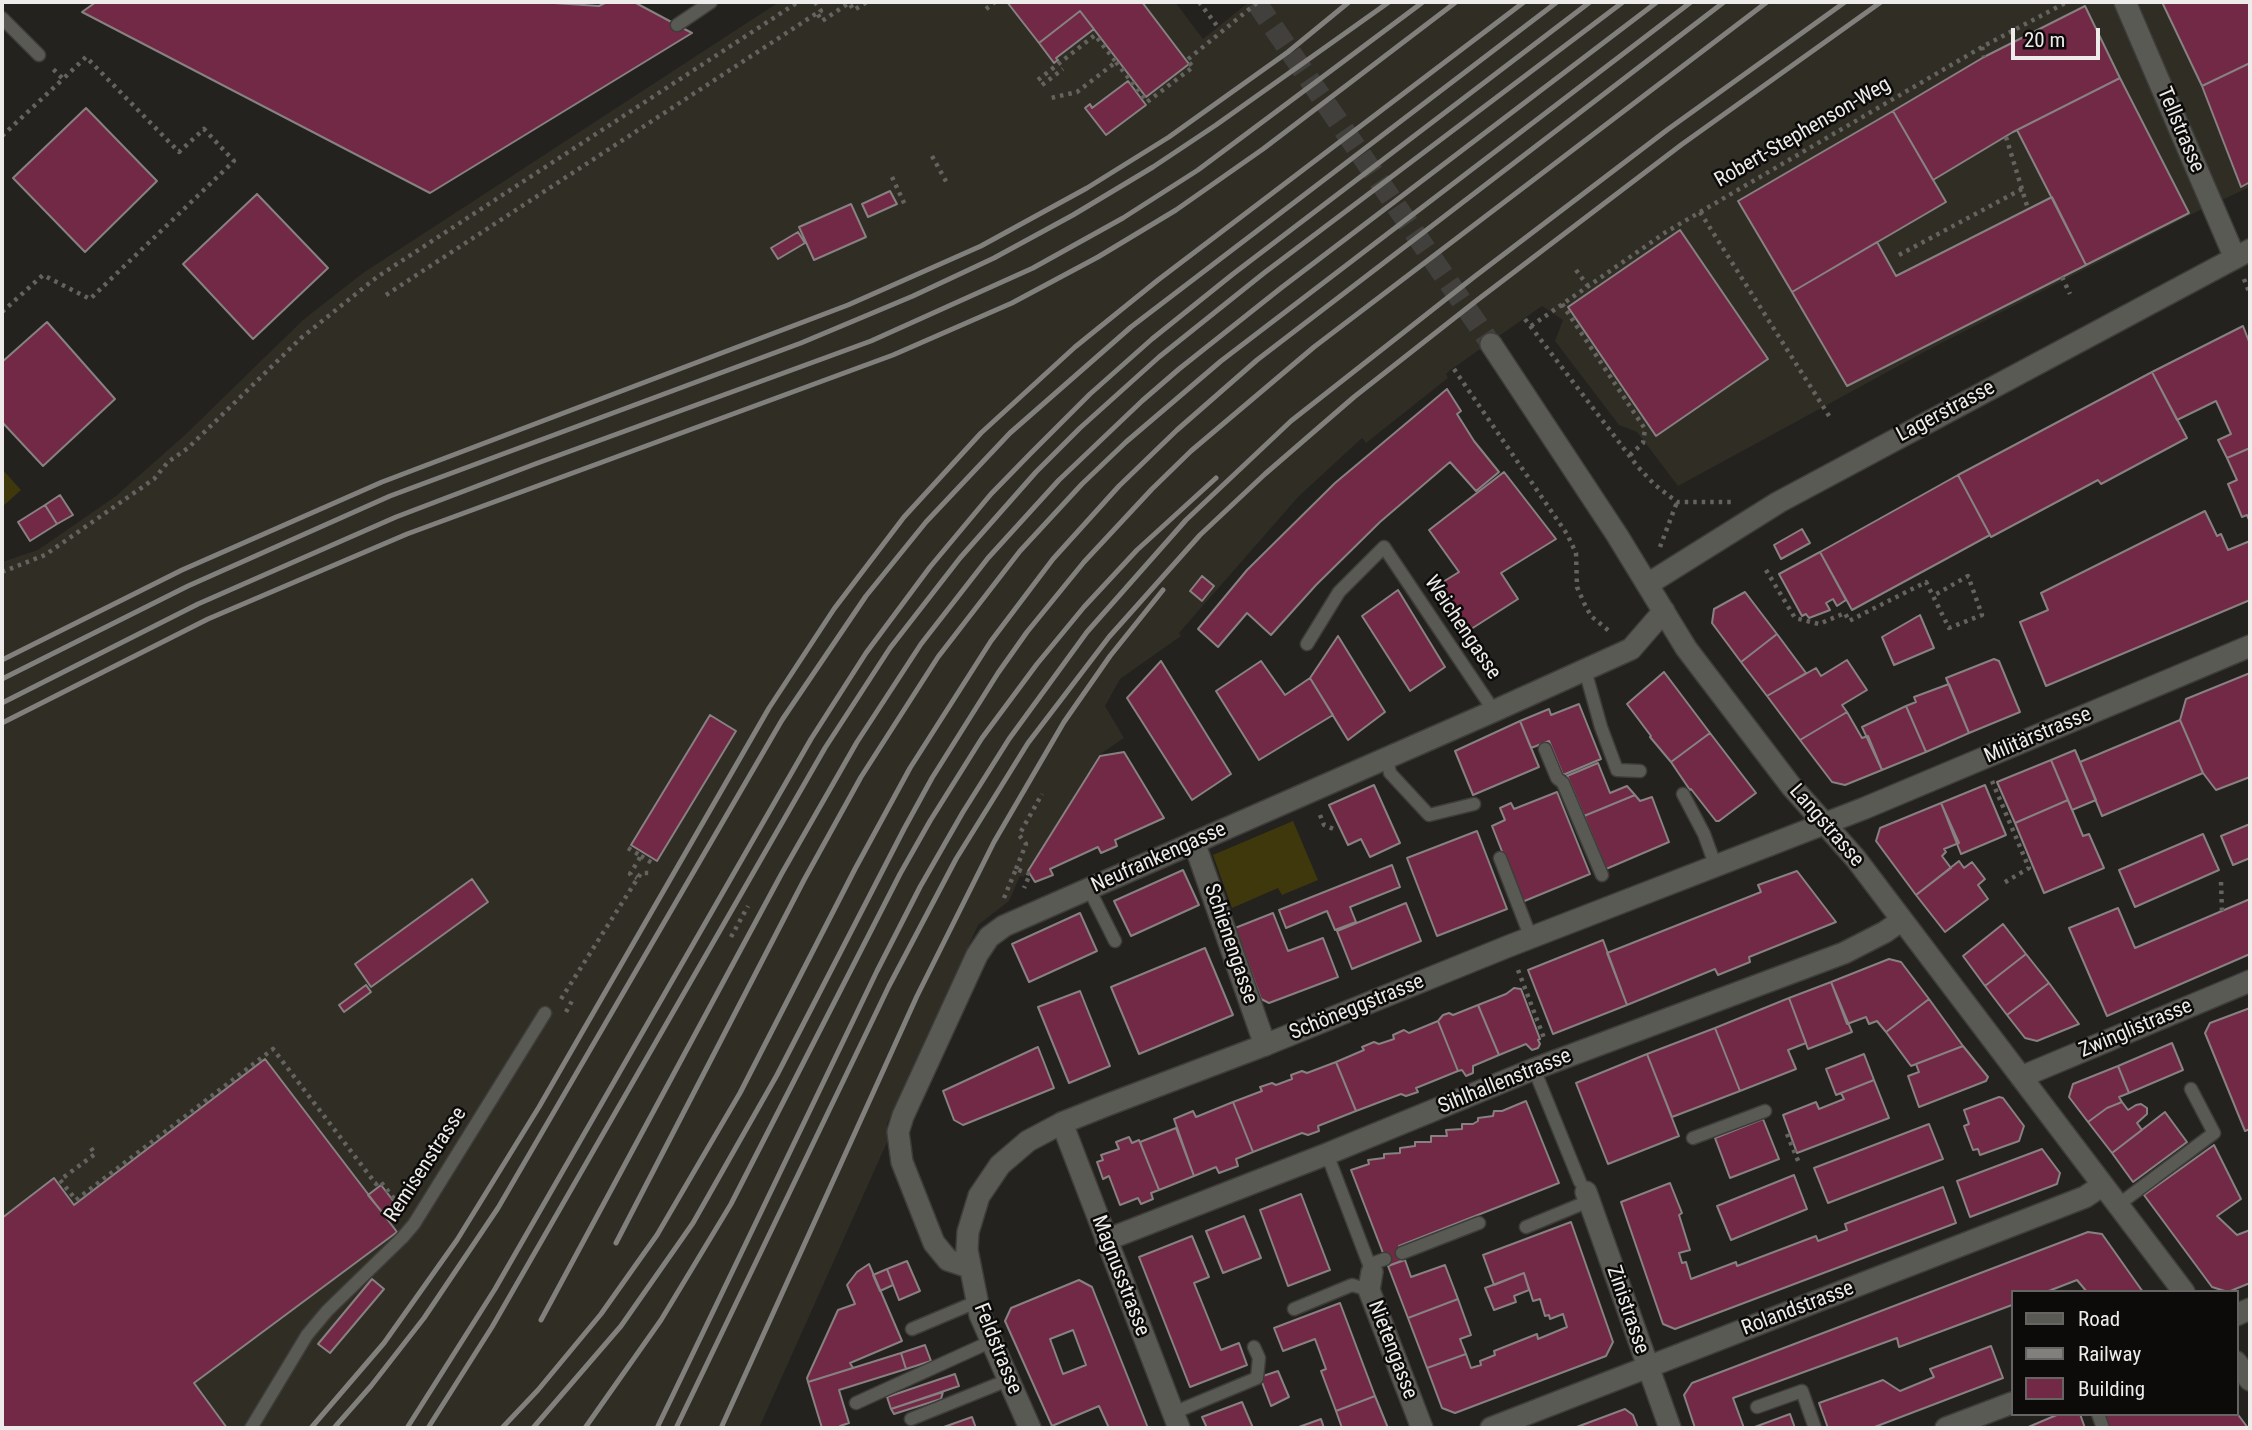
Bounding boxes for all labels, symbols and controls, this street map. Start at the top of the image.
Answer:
scale bar [2014,14,2103,58]
text: 20 m [2024,28,2065,52]
street label: Robert-Stephenson-Weg [1711,72,1895,194]
street label: Tellstrasse [2151,84,2209,176]
street label: Lagerstrasse [1893,376,1999,448]
street label: Weichengasse [1418,571,1506,685]
street label: Militärstrasse [1981,702,2095,770]
street label: Langstrasse [1783,779,1869,873]
street label: Neufrankengasse [1088,817,1230,899]
street label: Schienengasse [1198,881,1262,1007]
street label: Schöneggstrasse [1286,970,1428,1046]
street label: Zwinglistrasse [2076,994,2196,1064]
street label: Sihlhallenstrasse [1435,1044,1575,1120]
street label: Remisenstrasse [379,1103,473,1227]
street label: Magnusstrasse [1085,1212,1155,1340]
street label: Zinistrasse [1600,1263,1654,1357]
street label: Rolandstrasse [1738,1276,1858,1342]
legend [2010,1290,2238,1416]
street label: Nietengasse [1362,1297,1422,1403]
street label: Feldstrasse [967,1300,1027,1398]
text: Road [2078,1307,2120,1331]
text: Railway [2078,1342,2141,1366]
text: Building [2078,1377,2145,1401]

